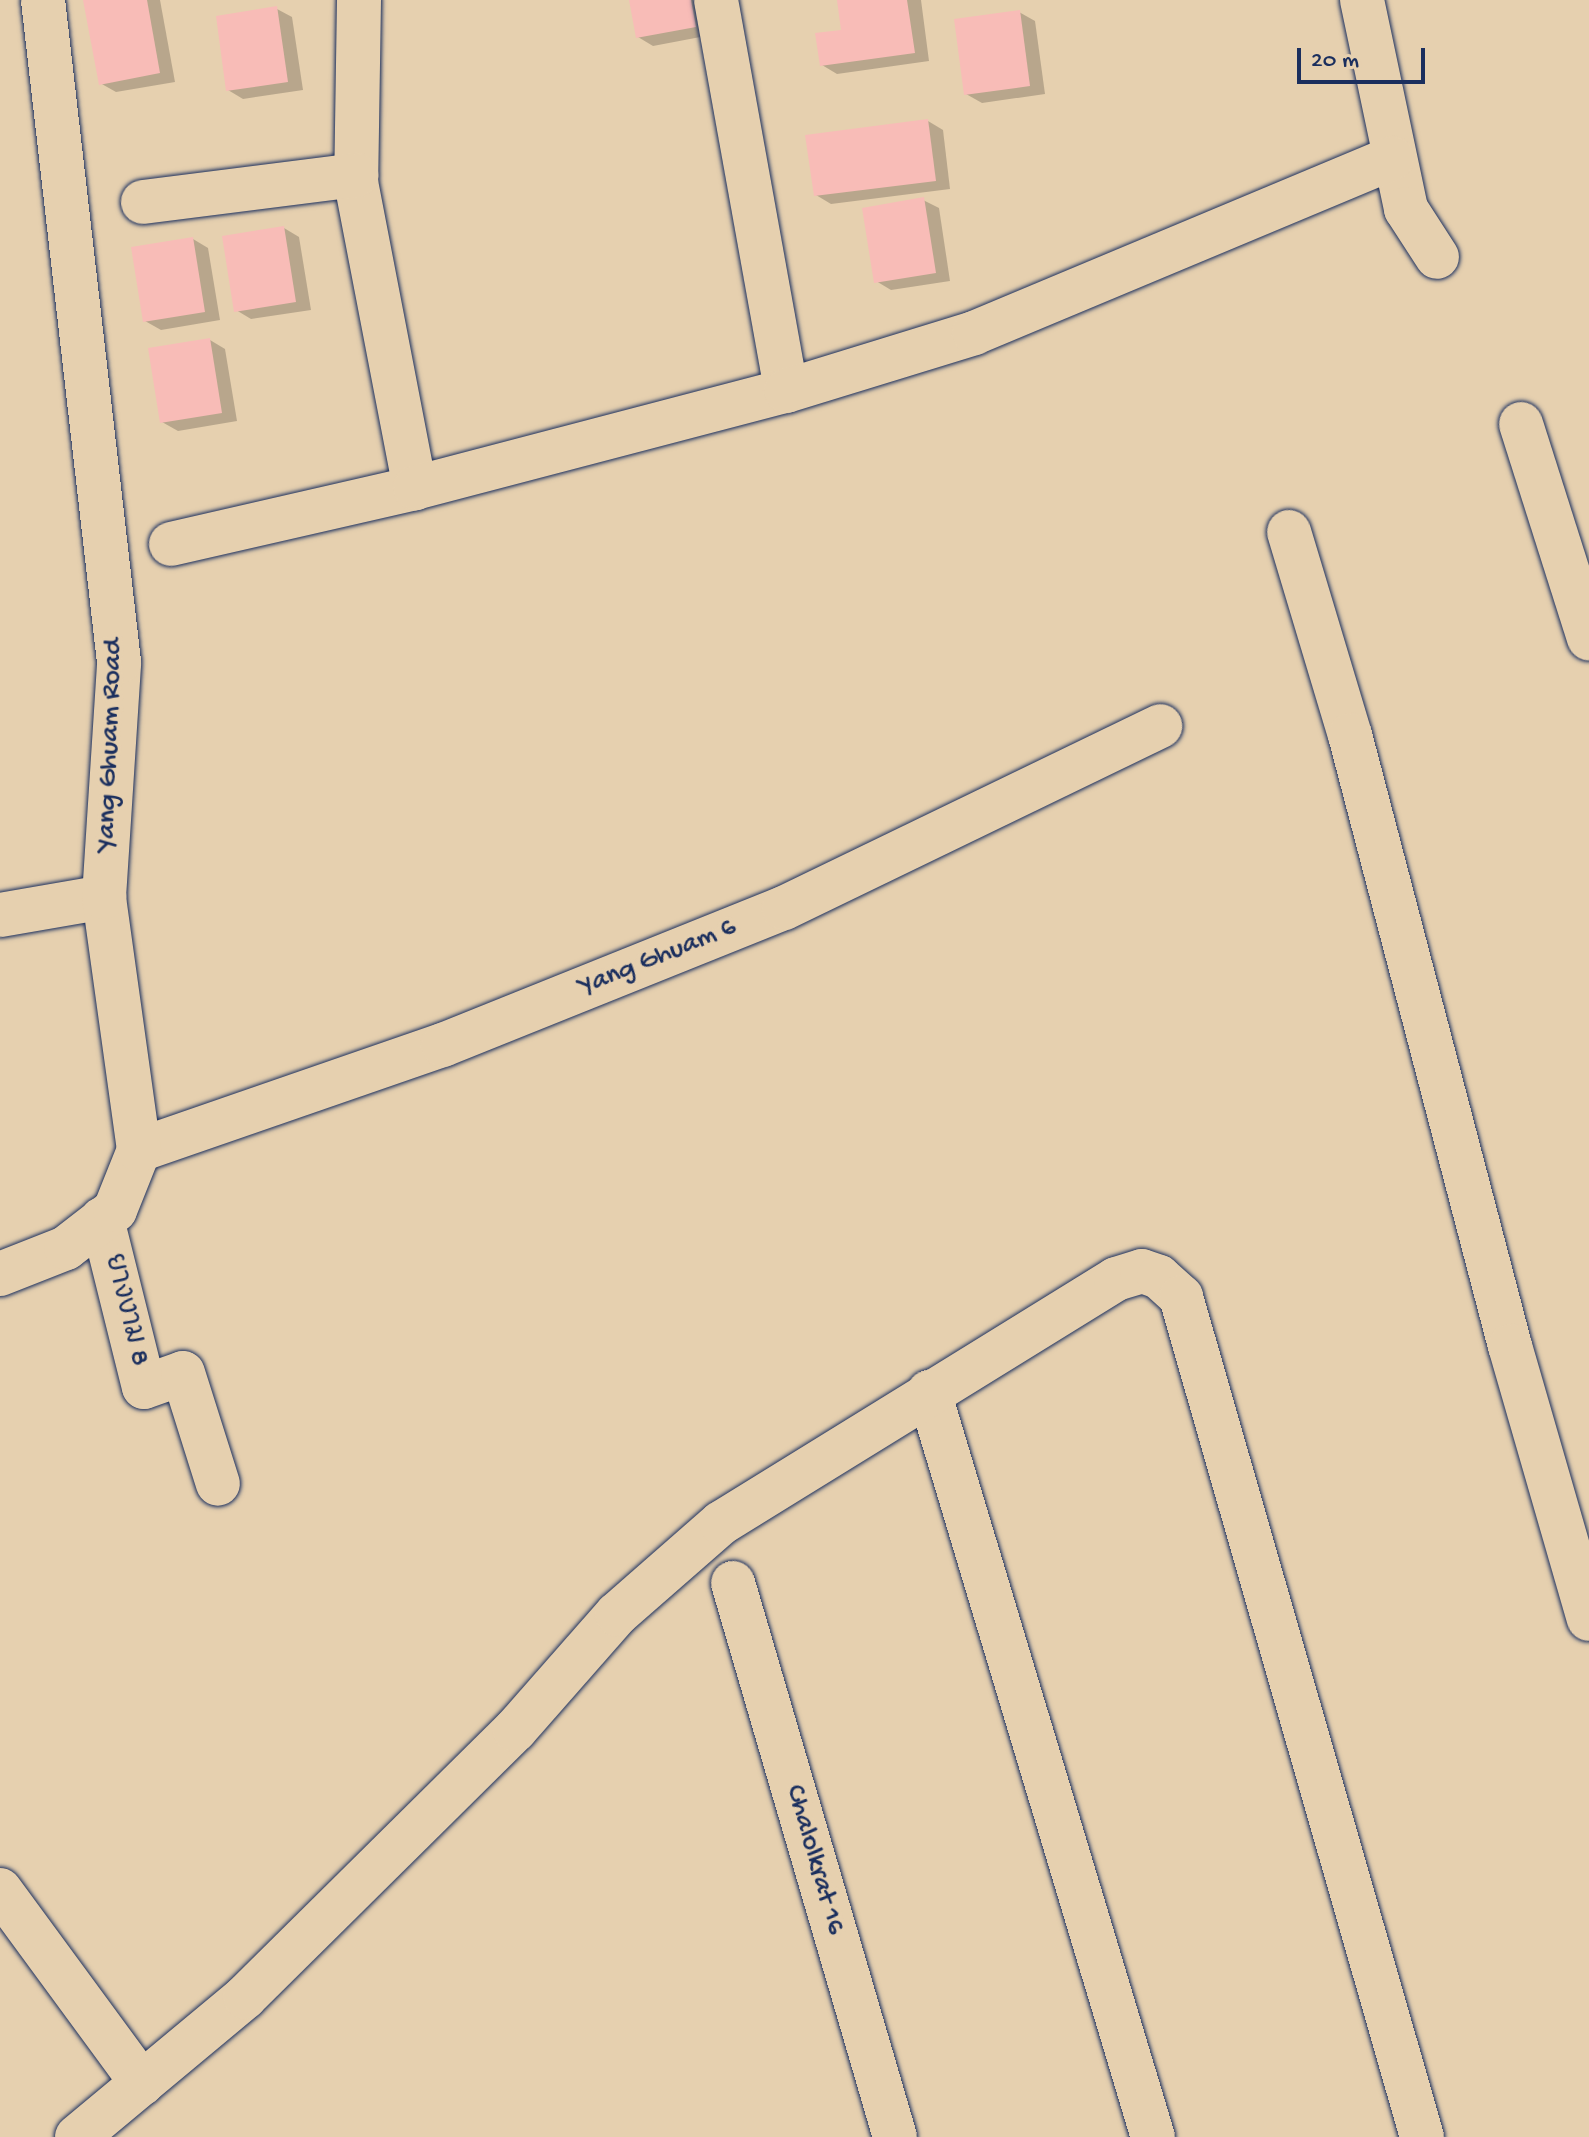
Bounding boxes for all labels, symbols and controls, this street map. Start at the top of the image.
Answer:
scale bar [1301,32,1429,82]
text: 20 m [1311,47,1359,76]
street label: Yang Ghuam Road [90,638,132,852]
street label: Yang Ghuam 6 [575,911,741,1005]
street label: ยางงาม 8 [95,1250,155,1370]
street label: Chalolkrat 16 [777,1781,851,1939]

